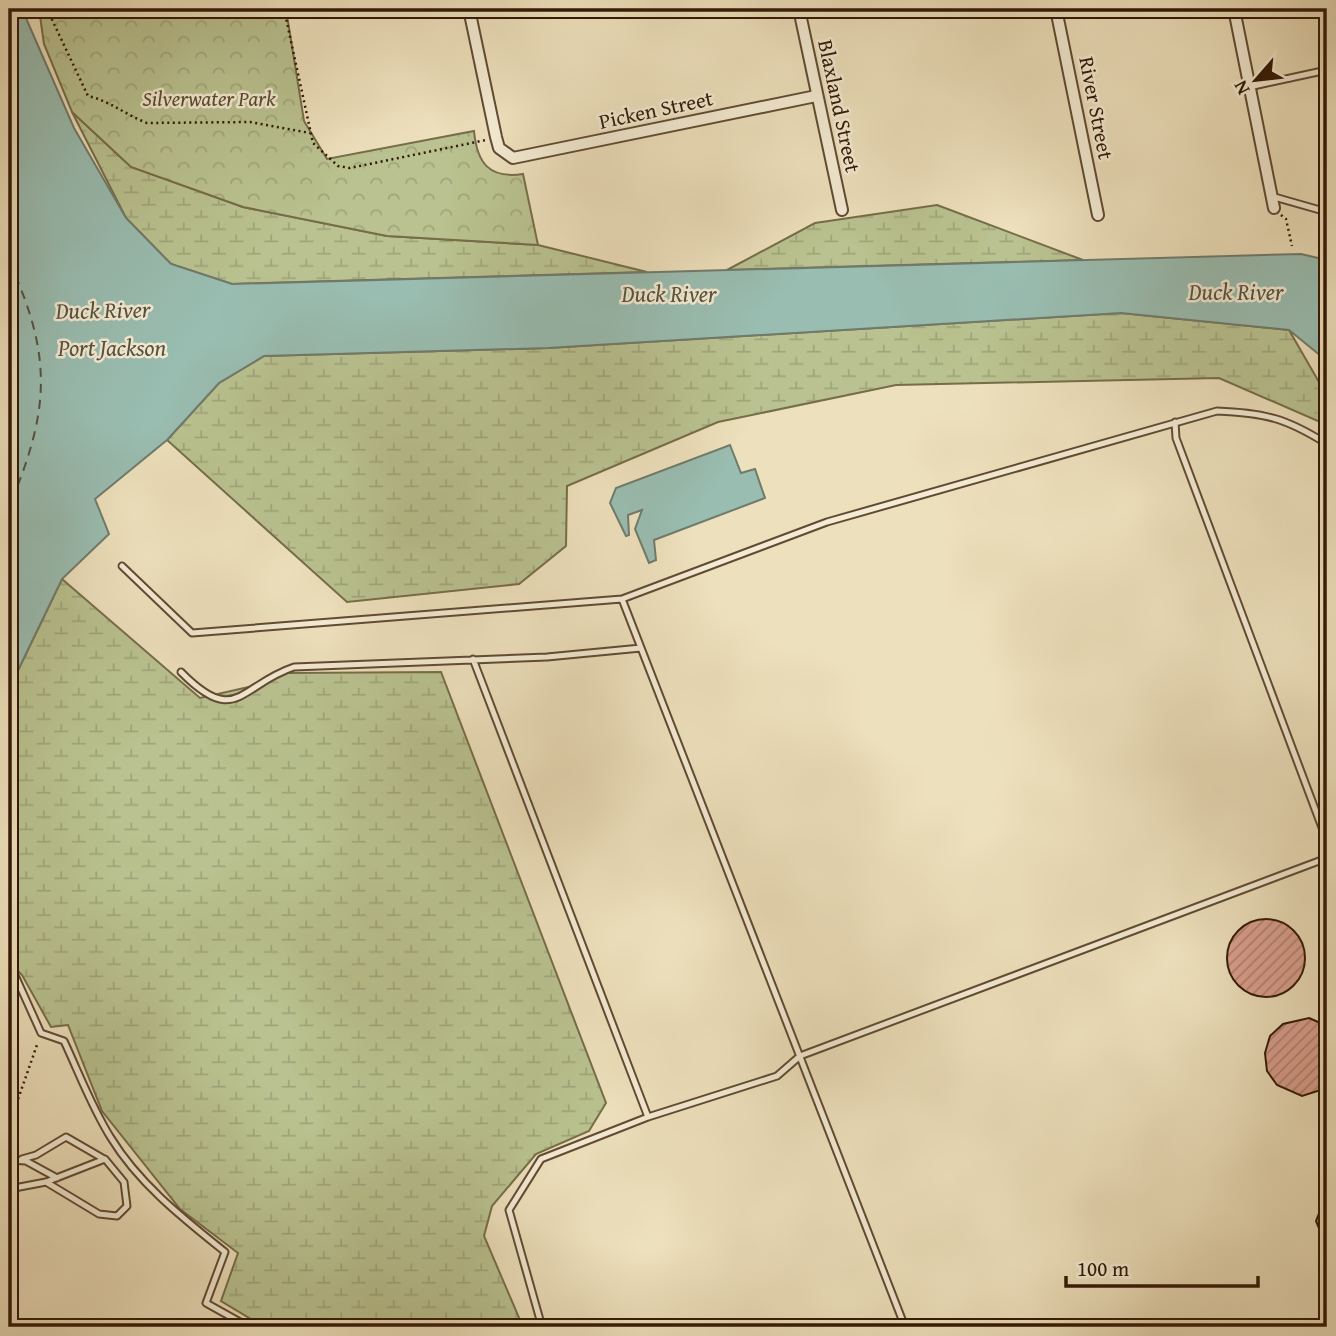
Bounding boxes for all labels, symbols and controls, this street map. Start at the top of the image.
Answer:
street label: Blaxland Street [810,37,869,176]
north arrow [1220,46,1290,116]
street label: River Street [1071,54,1122,163]
text: N [1226,76,1256,100]
street label: Picken Street [596,82,716,137]
park label: Silverwater Park [142,83,276,114]
water label: Duck River [1187,275,1285,308]
water label: Duck River [620,277,718,310]
water label: Duck River [54,292,152,327]
water label: Port Jackson [57,331,166,364]
scale bar [1066,1245,1259,1289]
text: 100 m [1077,1253,1129,1284]

